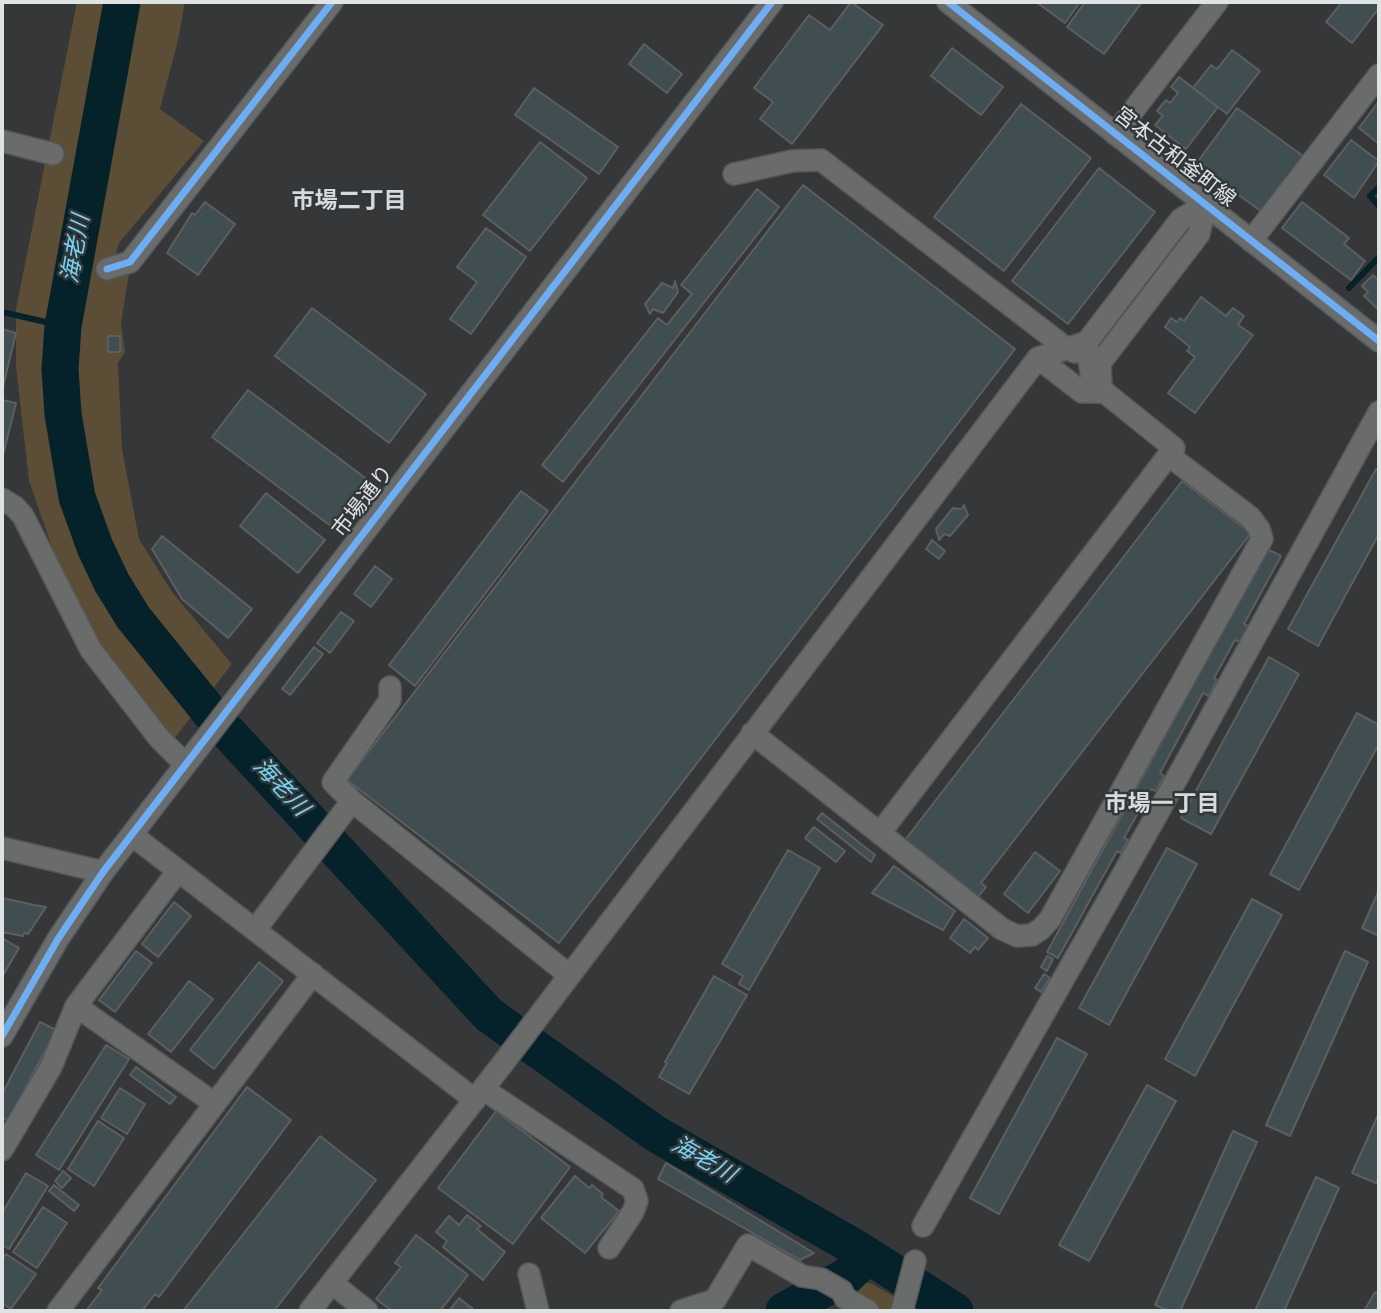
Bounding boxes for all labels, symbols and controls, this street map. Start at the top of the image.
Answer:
street label: 宮本古和釜町線 [1108,103,1240,213]
district label: 市場二丁目 [292,188,406,216]
water label: 海老川 [57,213,97,285]
street label: 市場通り [328,461,400,543]
water label: 海老川 [246,753,314,823]
district label: 市場一丁目 [1105,791,1219,819]
water label: 海老川 [666,1132,740,1190]

